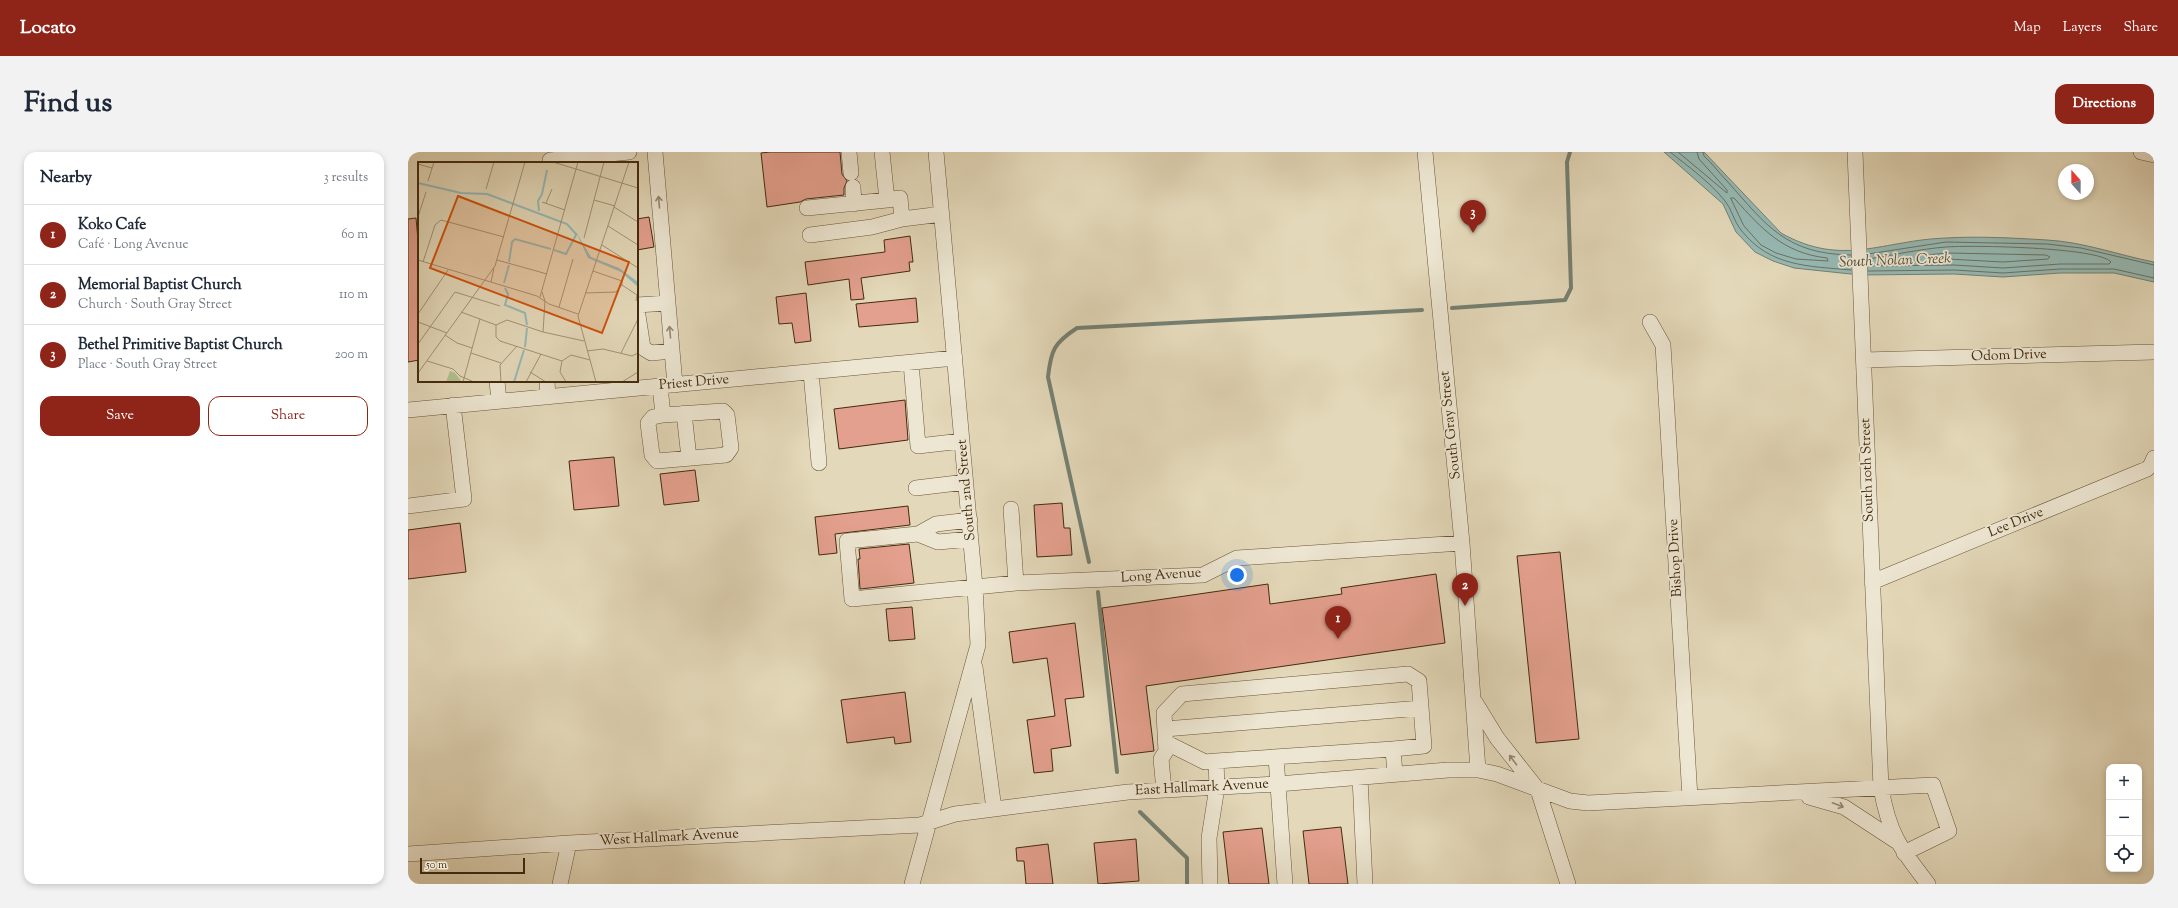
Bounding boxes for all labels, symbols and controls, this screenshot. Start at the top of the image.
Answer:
text: Locato [20,15,76,42]
text: Map [2014,18,2041,38]
text: Layers [2063,18,2101,38]
text: Share [2123,18,2158,38]
text: Find us [24,84,112,124]
button: Directions [2055,84,2154,124]
inset map [418,162,638,382]
north arrow [2058,164,2094,200]
text: Nearby [40,166,92,190]
text: 3 results [323,169,368,187]
one-way arrow [655,196,663,209]
pin: 3 [1460,200,1486,233]
text: Koko Cafe [78,215,146,236]
text: 1 [51,226,55,244]
text: 60 m [341,226,368,244]
text: Café · Long Avenue [78,236,188,254]
water label: South Nolan Creek [1839,249,1951,273]
text: Memorial Baptist Church [78,275,242,296]
text: 2 [50,286,56,304]
text: 110 m [339,286,368,304]
text: Church · South Gray Street [78,296,232,314]
one-way arrow [667,326,674,339]
text: Bethel Primitive Baptist Church [78,335,283,356]
street label: Odom Drive [1971,345,2047,367]
text: 3 [50,346,56,364]
text: 200 m [335,346,368,364]
text: Place · South Gray Street [78,356,217,374]
street label: South Gray Street [1435,369,1467,480]
street label: Priest Drive [658,370,730,396]
button: Save [40,396,200,436]
button: Share [208,396,368,436]
street label: South 10th Street [1856,417,1880,522]
street label: South 2nd Street [953,438,981,542]
street label: Lee Drive [1985,503,2047,543]
street label: Bishop Drive [1664,518,1688,598]
street label: Long Avenue [1120,563,1202,589]
your location [1227,565,1247,585]
pin: 2 [1452,573,1478,606]
pin: 1 [1325,606,1351,639]
one-way arrow [1509,754,1517,765]
map controls [2106,764,2142,872]
button: + [2106,764,2142,800]
street label: East Hallmark Avenue [1135,775,1269,801]
button: − [2106,800,2142,836]
one-way arrow [1832,801,1844,809]
street label: West Hallmark Avenue [599,824,739,852]
button: locate [2106,836,2142,872]
scale bar [420,856,525,875]
text: 50 m [426,857,447,873]

